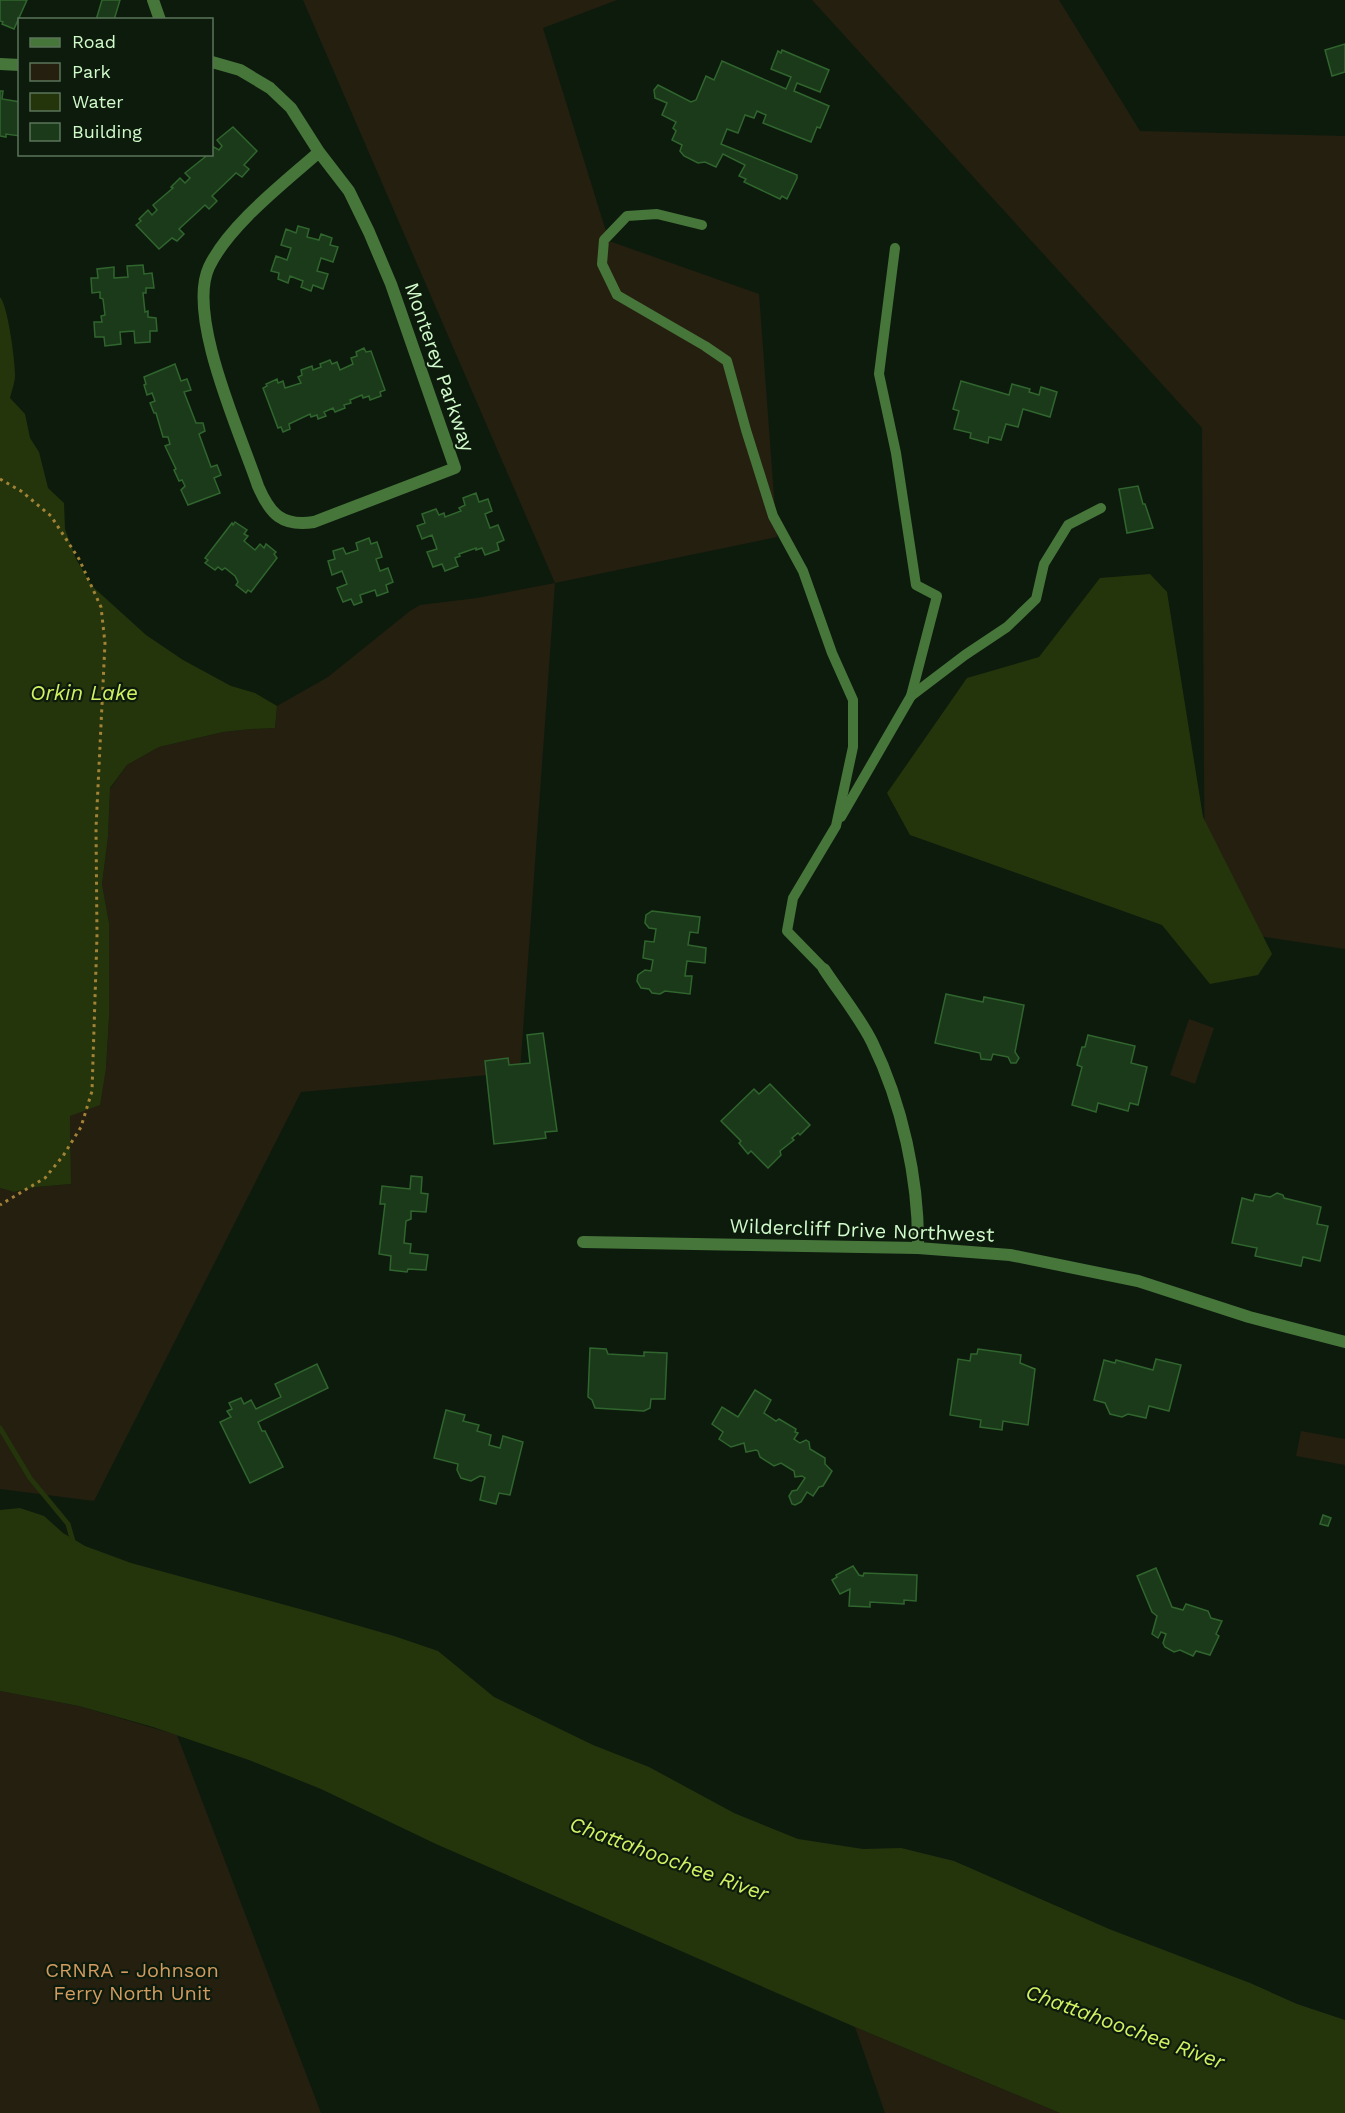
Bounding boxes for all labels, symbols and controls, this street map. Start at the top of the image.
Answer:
legend [18,18,213,156]
text: Road [72,31,116,52]
text: Park [72,61,111,82]
text: Water [72,91,124,112]
text: Building [72,121,142,142]
street label: Monterey Parkway [400,279,480,455]
water label: Orkin Lake [30,680,138,705]
street label: Wildercliff Drive Northwest [729,1213,995,1247]
water label: Chattahoochee River [566,1811,773,1906]
park label: CRNRA - Johnson Ferry North Unit [45,1958,219,2005]
water label: Chattahoochee River [1022,1979,1229,2074]

